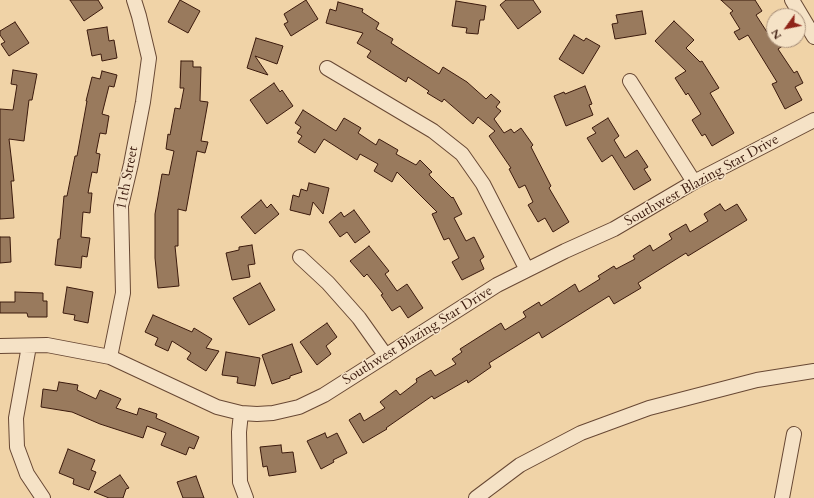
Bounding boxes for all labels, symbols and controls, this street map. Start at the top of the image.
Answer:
north arrow [766,8,806,48]
text: N [767,26,785,42]
street label: Southwest Blazing Star Drive [622,131,782,231]
street label: 11th Street [114,145,142,211]
street label: Southwest Blazing Star Drive [340,283,496,389]

